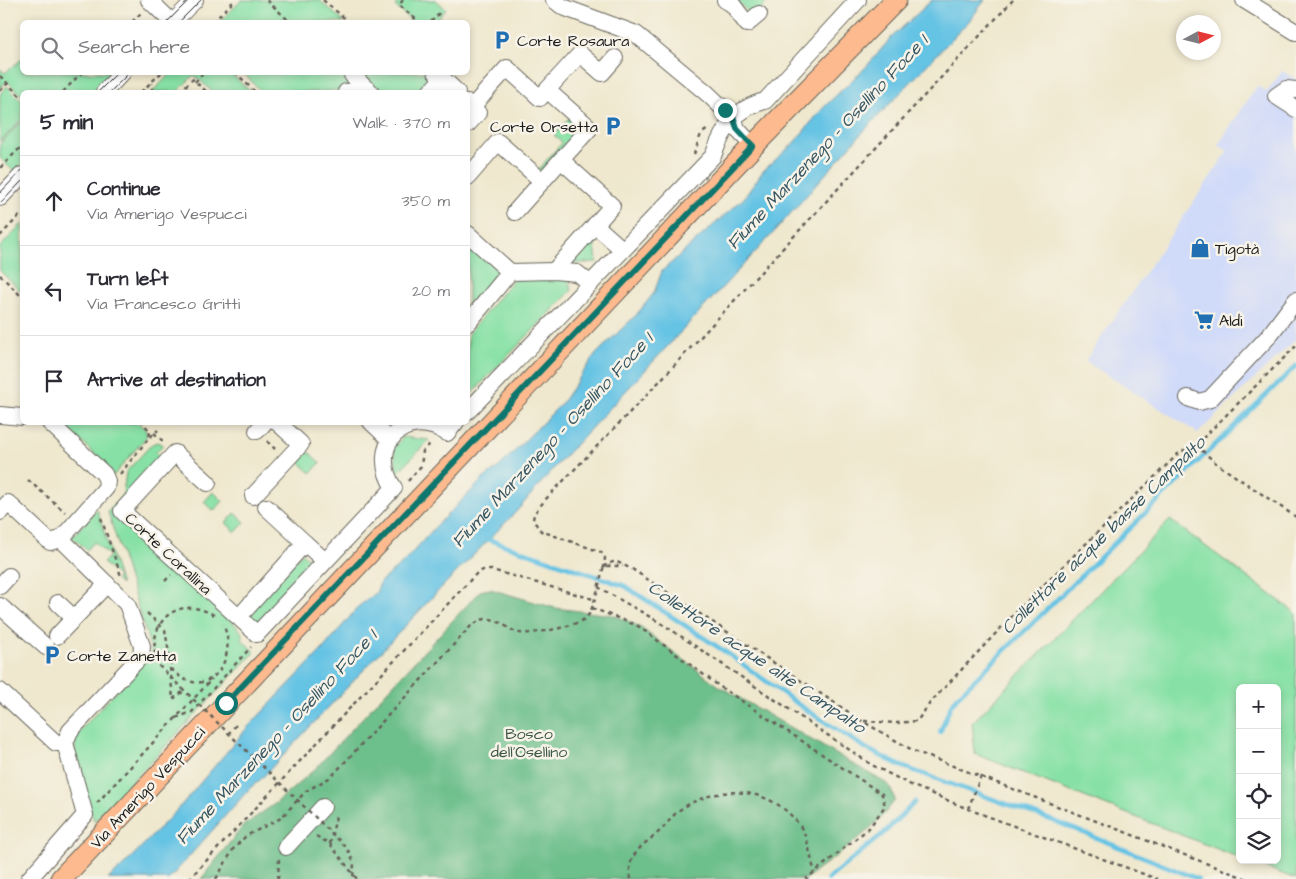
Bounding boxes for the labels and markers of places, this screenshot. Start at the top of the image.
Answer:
parking icon: Corte Rosaura [491,29,513,51]
place label: Corte Rosaura [517,30,629,52]
parking icon: Corte Orsetta [602,115,624,137]
place label: Corte Orsetta [490,116,598,138]
shop icon: Tigotà [1189,237,1211,259]
place label: Tigotà [1215,238,1259,261]
supermarket icon: Aldi [1193,309,1215,331]
place label: Aldi [1219,310,1243,332]
parking icon: Corte Zanetta [41,644,63,666]
place label: Corte Zanetta [67,645,176,667]

